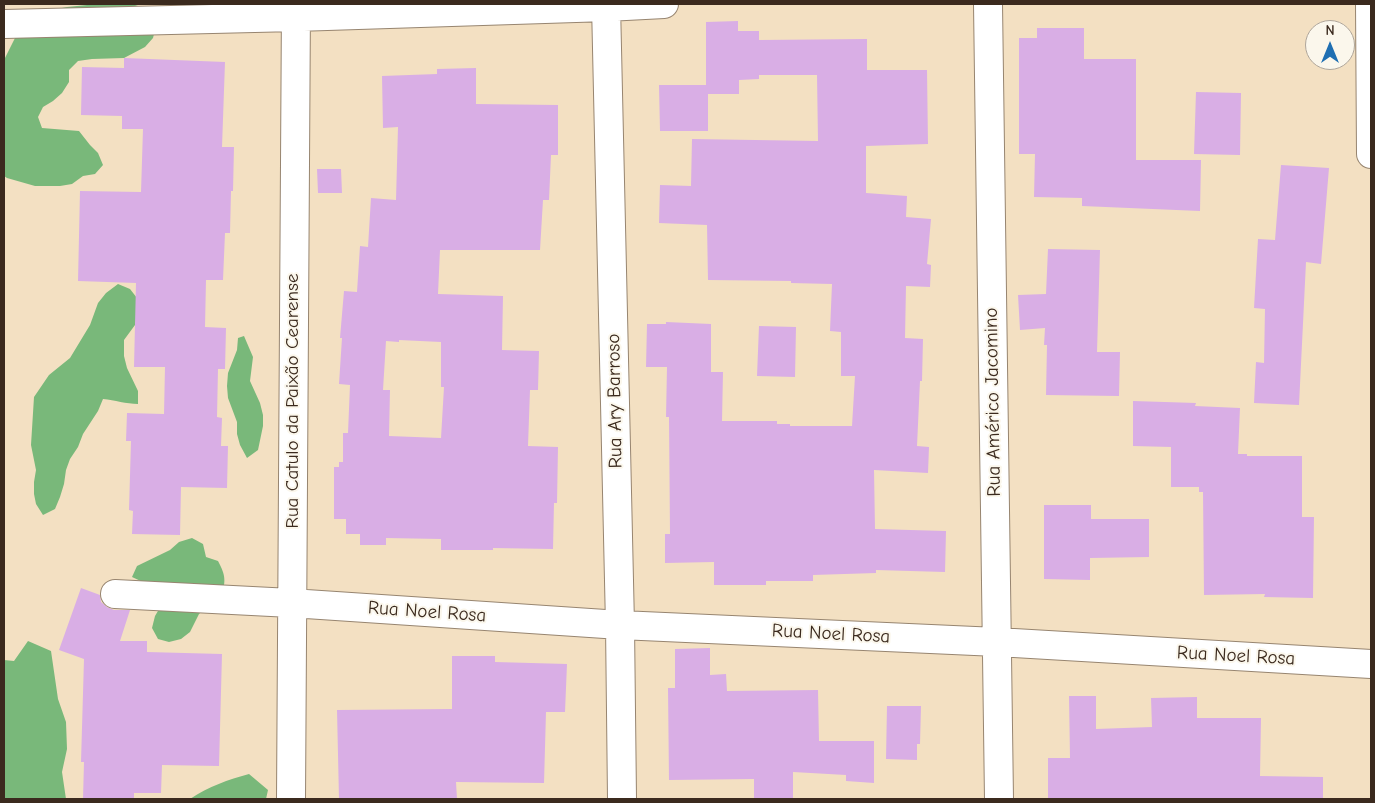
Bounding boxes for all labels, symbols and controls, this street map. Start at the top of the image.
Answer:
north arrow [1305,20,1355,70]
text: N [1325,22,1335,39]
street label: Rua Catulo da Paixão Cearense [282,274,304,528]
street label: Rua Américo Jacomino [980,307,1006,497]
street label: Rua Ary Barroso [602,333,628,469]
street label: Rua Noel Rosa [367,596,487,628]
street label: Rua Noel Rosa [771,620,891,648]
street label: Rua Noel Rosa [1176,642,1296,670]

